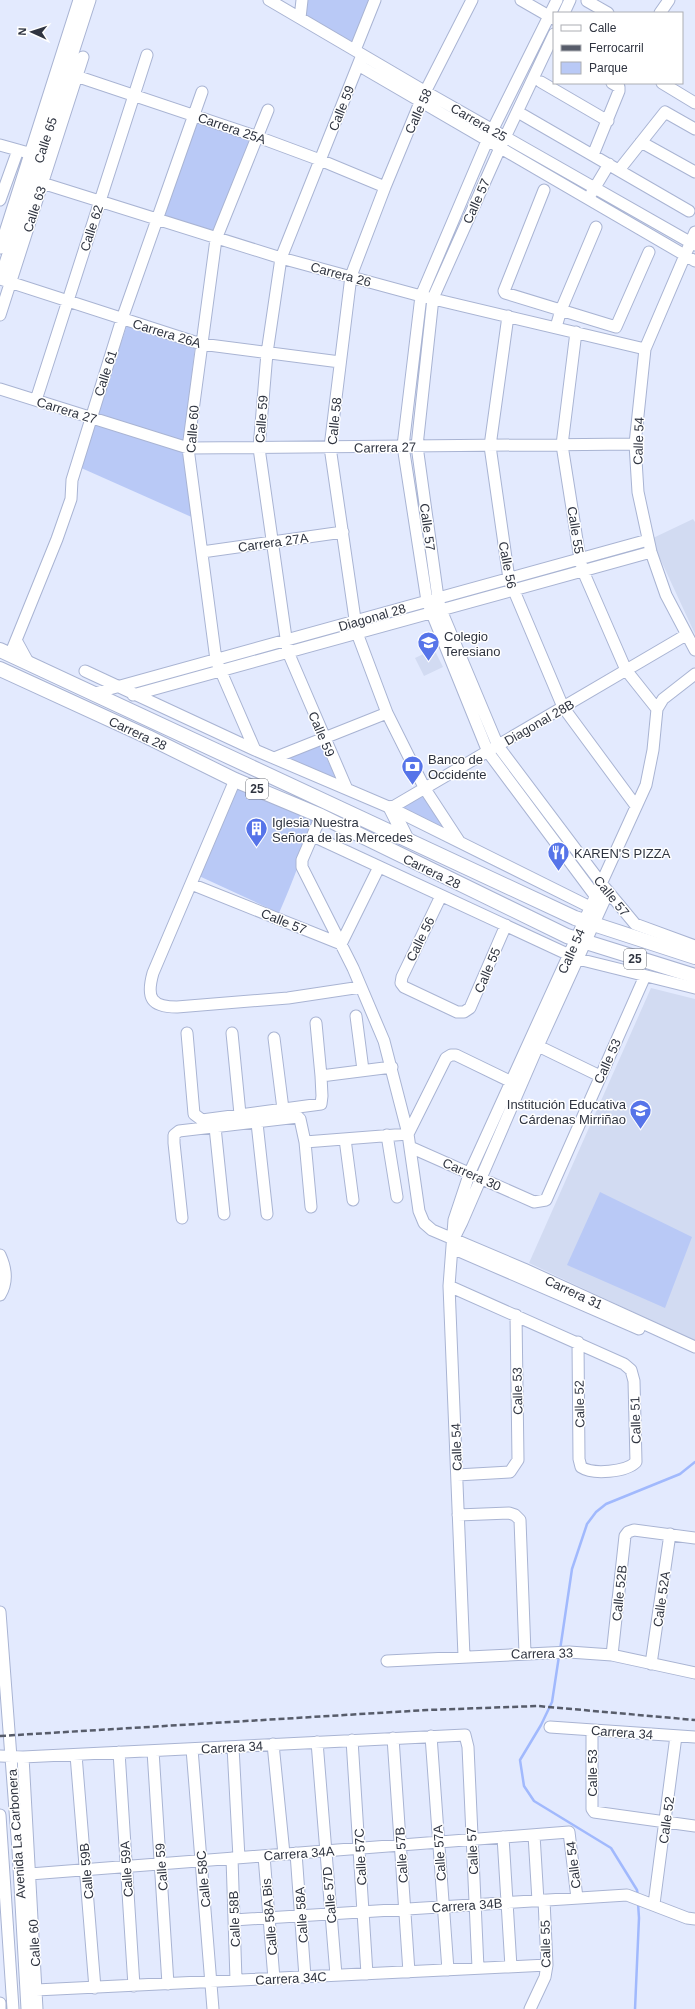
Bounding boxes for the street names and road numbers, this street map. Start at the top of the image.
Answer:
street label: Calle 59 [326,83,357,133]
street label: Calle 58 [402,86,435,136]
street label: Carrera 25 [448,100,509,144]
street label: Carrera 25A [196,110,268,147]
street label: Calle 65 [31,115,60,165]
street label: Calle 57 [460,176,493,226]
street label: Calle 63 [20,184,49,234]
street label: Calle 62 [77,203,106,253]
street label: Carrera 26 [309,259,373,290]
street label: Carrera 26A [131,316,203,351]
street label: Calle 61 [91,348,120,398]
street label: Carrera 27 [35,394,99,427]
street label: Calle 59 [252,395,271,443]
street label: Calle 58 [325,397,344,446]
street label: Calle 60 [183,405,202,453]
street label: Calle 54 [630,417,647,465]
street label: Carrera 27 [354,439,416,456]
street label: Calle 57 [417,502,438,552]
street label: Calle 55 [564,505,587,555]
street label: Carrera 27A [237,530,309,555]
street label: Calle 56 [496,540,519,590]
street label: Diagonal 28 [337,601,408,634]
street label: Diagonal 28B [502,696,577,748]
street label: Calle 59 [305,709,338,759]
street label: Carrera 28 [106,714,169,753]
road number: 25 [246,779,268,799]
street label: Carrera 28 [401,851,463,892]
street label: Calle 57 [591,873,632,920]
street label: Calle 57 [259,906,309,937]
street label: Calle 56 [403,914,438,964]
street label: Calle 54 [555,926,588,976]
street label: Calle 55 [471,945,504,995]
road number: 25 [624,949,646,969]
street label: Calle 53 [591,1036,624,1086]
street label: Carrera 30 [440,1155,503,1194]
street label: Carrera 31 [542,1273,605,1312]
street label: Calle 53 [510,1367,525,1415]
street label: Calle 52 [572,1380,587,1428]
street label: Calle 51 [627,1396,644,1444]
street label: Calle 54 [448,1423,465,1471]
street label: Calle 52B [609,1564,630,1622]
street label: Calle 52A [650,1570,673,1628]
street label: Carrera 33 [511,1645,573,1662]
street label: Carrera 34 [590,1723,653,1742]
street label: Carrera 34 [201,1738,263,1757]
street label: Calle 53 [585,1749,600,1797]
street label: Avenida La Carbonera [4,1768,29,1899]
street label: Calle 52 [656,1795,677,1845]
street label: Calle 57A [430,1824,449,1882]
street label: Calle 57B [392,1826,411,1884]
street label: Calle 57 [464,1827,481,1875]
street label: Calle 57C [352,1828,369,1886]
street label: Calle 59A [117,1840,136,1898]
street label: Calle 54 [563,1840,584,1890]
street label: Calle 59B [77,1842,96,1900]
street label: Calle 59 [152,1843,171,1891]
street label: Carrera 34A [263,1844,335,1863]
street label: Calle 58C [194,1850,213,1908]
street label: Calle 57D [320,1866,339,1924]
street label: Calle 58A Bis [259,1877,280,1956]
street label: Calle 58A [292,1886,311,1944]
street label: Calle 58B [226,1891,243,1947]
street label: Carrera 34B [431,1896,503,1915]
street label: Calle 60 [26,1919,43,1967]
street label: Calle 55 [538,1920,553,1968]
street label: Carrera 34C [255,1969,327,1988]

